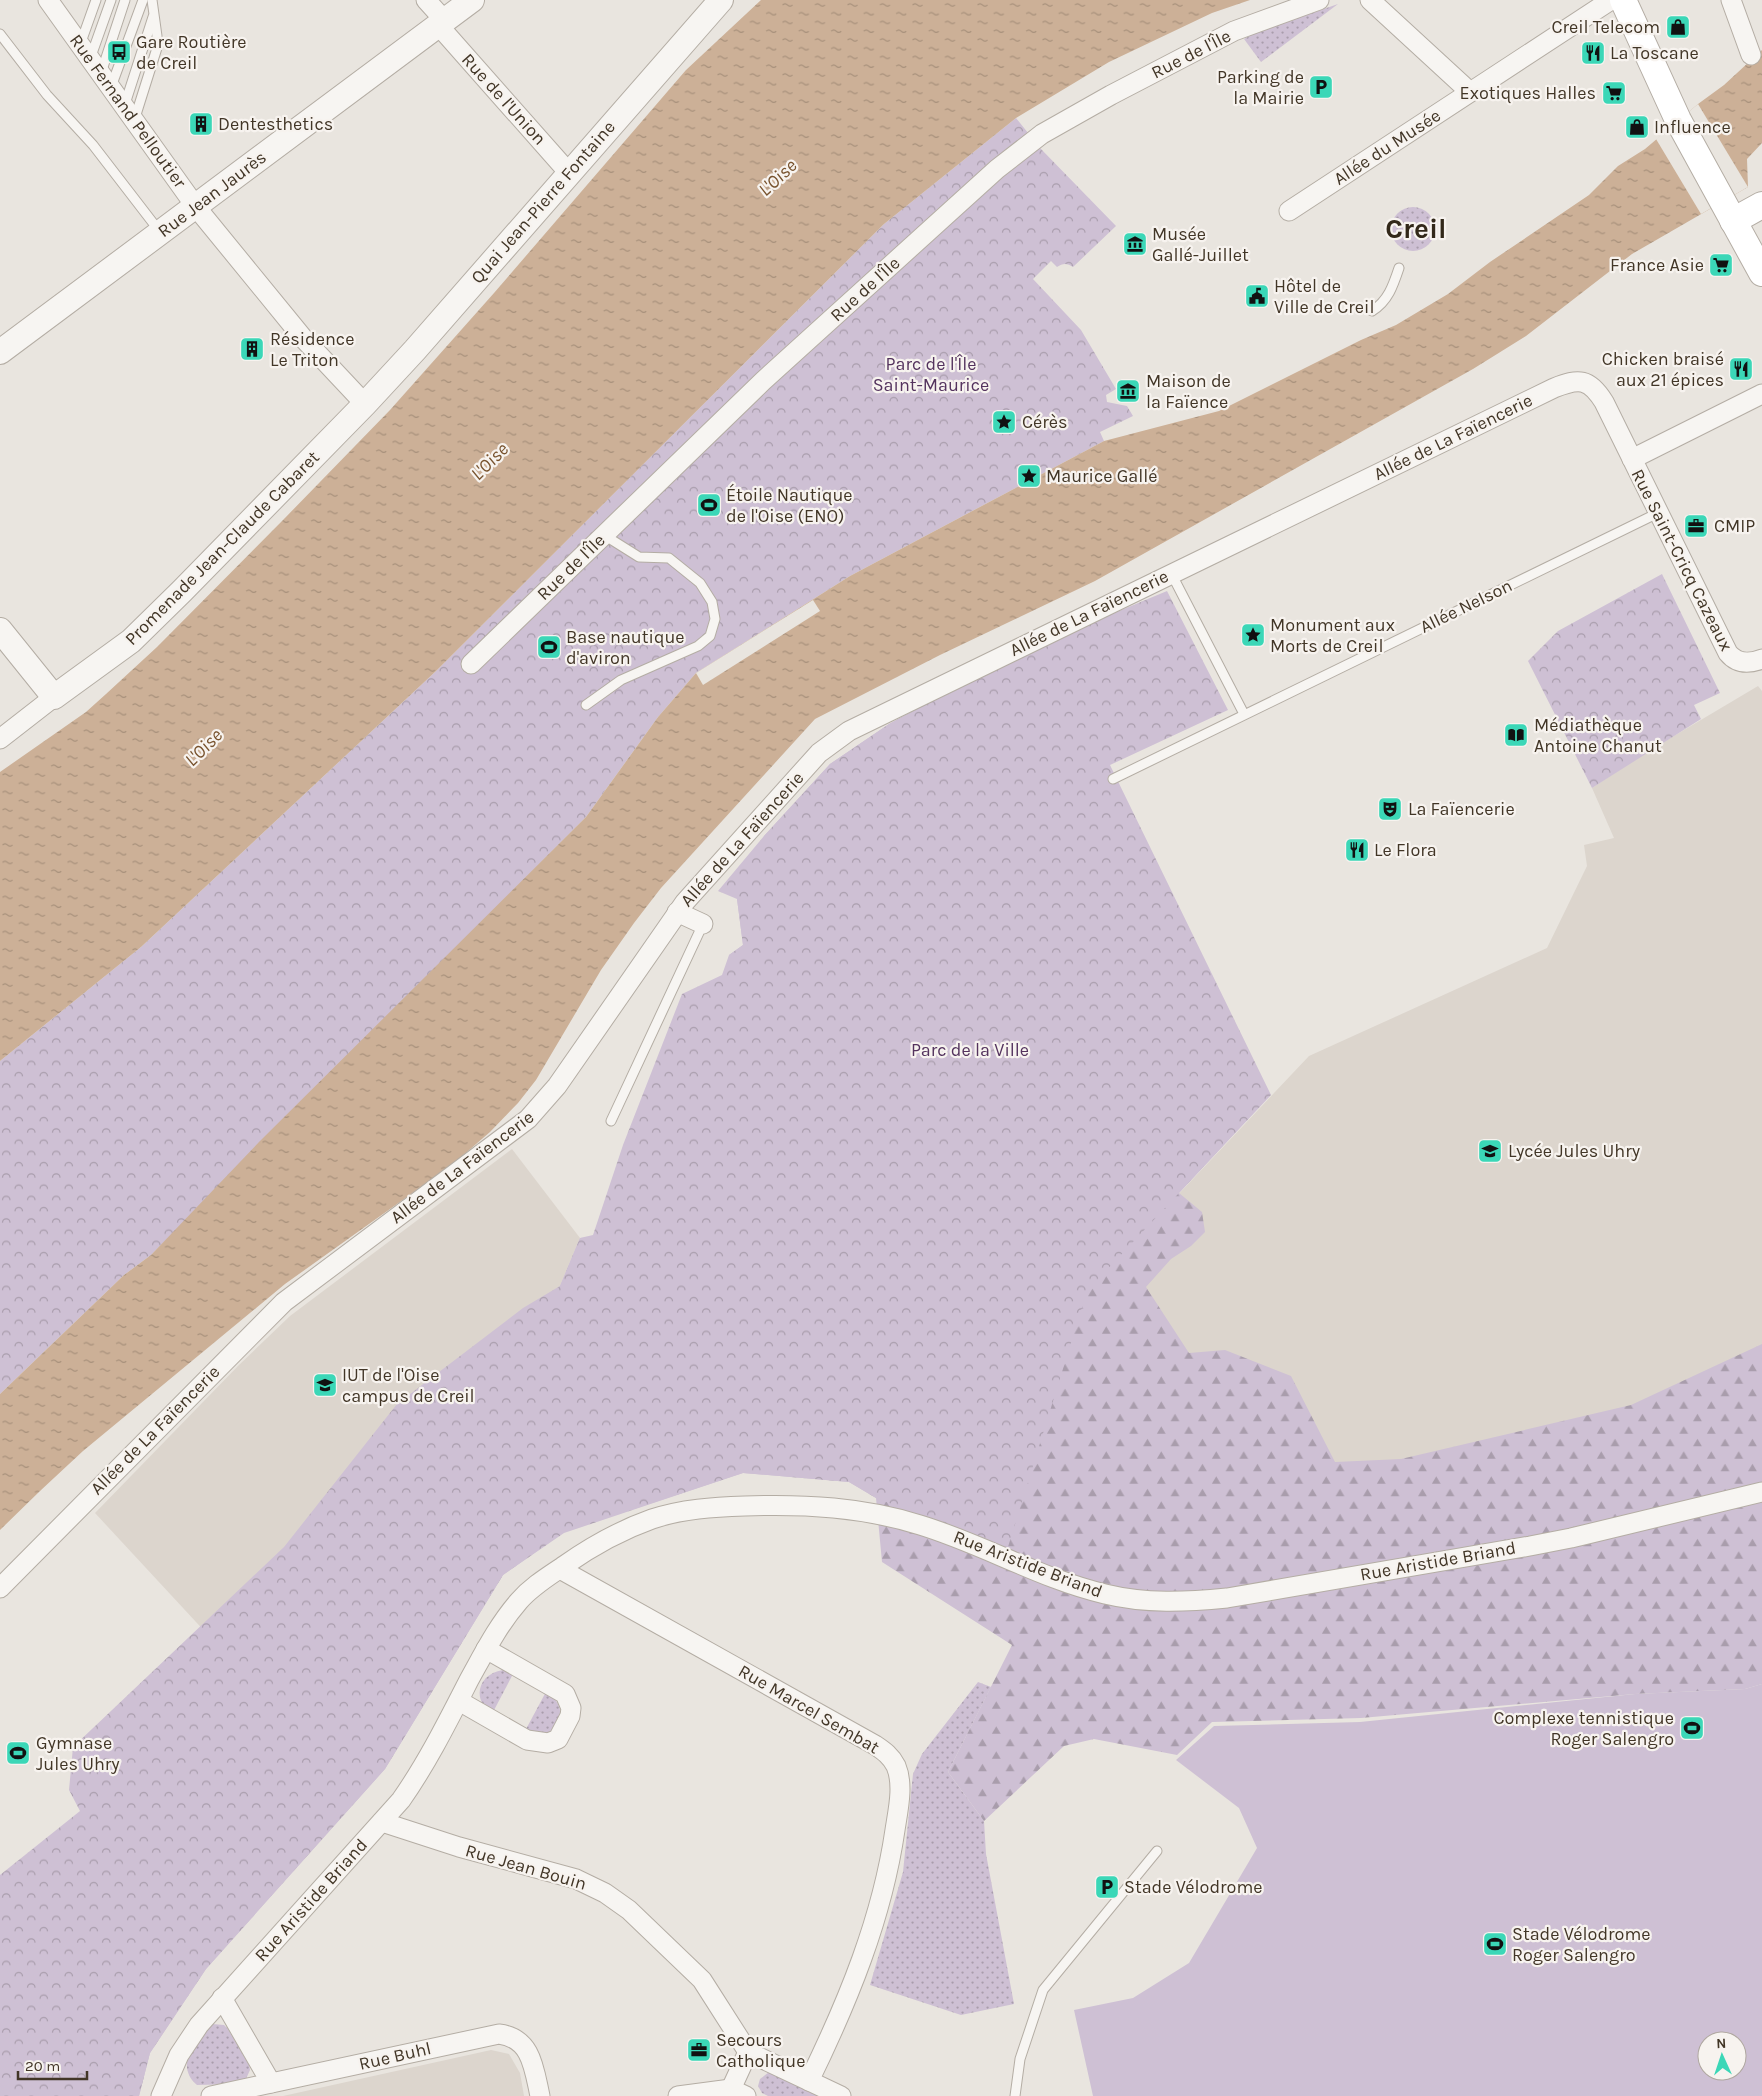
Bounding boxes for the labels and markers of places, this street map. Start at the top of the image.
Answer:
shop icon: Creil Telecom [1665,14,1691,40]
place label: Creil Telecom [1551,16,1660,38]
place label: Gare Routière de Creil [136,31,246,74]
bus stop icon: Gare Routière de Creil [106,39,132,65]
restaurant icon: La Toscane [1580,40,1606,66]
place label: La Toscane [1610,42,1699,64]
place label: Parking de la Mairie [1217,66,1304,109]
parking icon: Parking de la Mairie [1308,74,1334,100]
supermarket icon: Exotiques Halles [1601,80,1627,106]
place label: Exotiques Halles [1460,82,1596,104]
building icon: Dentesthetics [188,111,214,137]
place label: Dentesthetics [218,113,333,135]
shop icon: Influence [1624,114,1650,140]
place label: Influence [1654,116,1731,138]
place label: Musée Gallé-Juillet [1152,223,1249,266]
museum icon: Musée Gallé-Juillet [1122,231,1148,257]
supermarket icon: France Asie [1708,252,1734,278]
place label: France Asie [1610,254,1704,276]
place label: Hôtel de Ville de Creil [1274,275,1374,318]
public building icon: Hôtel de Ville de Creil [1244,283,1270,309]
place label: Résidence Le Triton [270,328,354,371]
building icon: Résidence Le Triton [239,336,265,362]
place label: Chicken braisé aux 21 épices [1602,348,1724,391]
restaurant icon: Chicken braisé aux 21 épices [1728,356,1754,382]
place label: Maison de la Faïence [1146,370,1231,413]
museum icon: Maison de la Faïence [1115,378,1141,404]
place icon: Cérès [991,409,1017,435]
place label: Cérès [1022,411,1068,433]
place icon: Maurice Gallé [1016,463,1042,489]
place label: Maurice Gallé [1046,465,1158,487]
place label: Étoile Nautique de l'Oise (ENO) [726,483,853,527]
sports icon: Étoile Nautique de l'Oise (ENO) [696,492,722,518]
office icon: CMIP [1683,513,1709,539]
place label: CMIP [1714,515,1755,537]
place label: Monument aux Morts de Creil [1270,614,1395,657]
place icon: Monument aux Morts de Creil [1240,622,1266,648]
place label: Base nautique d'aviron [566,626,685,669]
sports icon: Base nautique d'aviron [536,634,562,660]
place label: Médiathèque Antoine Chanut [1534,714,1662,757]
library icon: Médiathèque Antoine Chanut [1503,722,1529,748]
theatre icon: La Faïencerie [1377,796,1403,822]
place label: La Faïencerie [1408,798,1515,820]
restaurant icon: Le Flora [1344,837,1370,863]
place label: Le Flora [1374,839,1437,861]
school or university icon: Lycée Jules Uhry [1477,1138,1503,1164]
place label: Lycée Jules Uhry [1508,1140,1641,1162]
place label: IUT de l'Oise campus de Creil [342,1364,475,1407]
school or university icon: IUT de l'Oise campus de Creil [312,1372,338,1398]
place label: Complexe tennistique Roger Salengro [1493,1707,1674,1750]
sports icon: Complexe tennistique Roger Salengro [1679,1715,1705,1741]
place label: Gymnase Jules Uhry [36,1732,120,1775]
sports icon: Gymnase Jules Uhry [5,1740,31,1766]
parking icon: Stade Vélodrome [1094,1874,1120,1900]
place label: Stade Vélodrome [1124,1876,1263,1898]
place label: Stade Vélodrome Roger Salengro [1512,1923,1651,1966]
sports icon: Stade Vélodrome Roger Salengro [1482,1931,1508,1957]
place label: Secours Catholique [716,2029,805,2072]
office icon: Secours Catholique [686,2037,712,2063]

